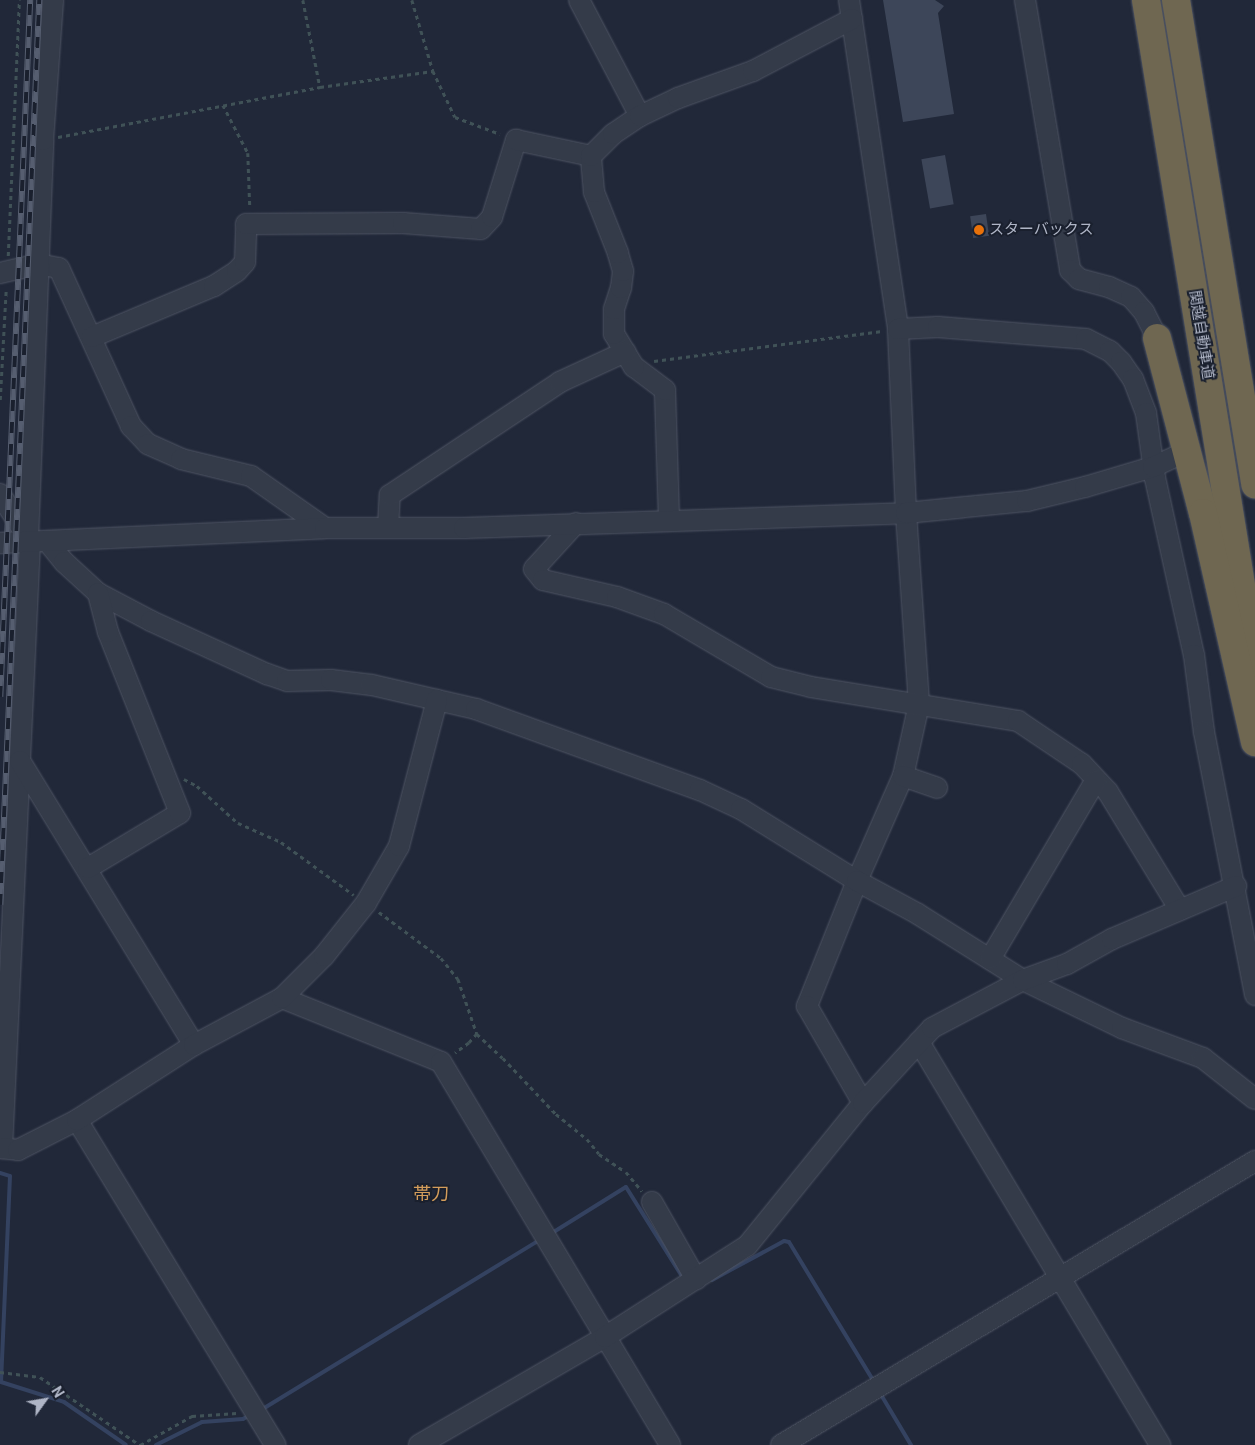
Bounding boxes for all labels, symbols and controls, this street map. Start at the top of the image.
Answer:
place label: スターバックス [989,221,1094,239]
marker: スターバックス [973,224,985,236]
street label: 関越自動車道 [1185,289,1217,381]
district label: 帯刀 [413,1183,449,1205]
north arrow [20,1375,70,1425]
text: N [48,1384,67,1400]

